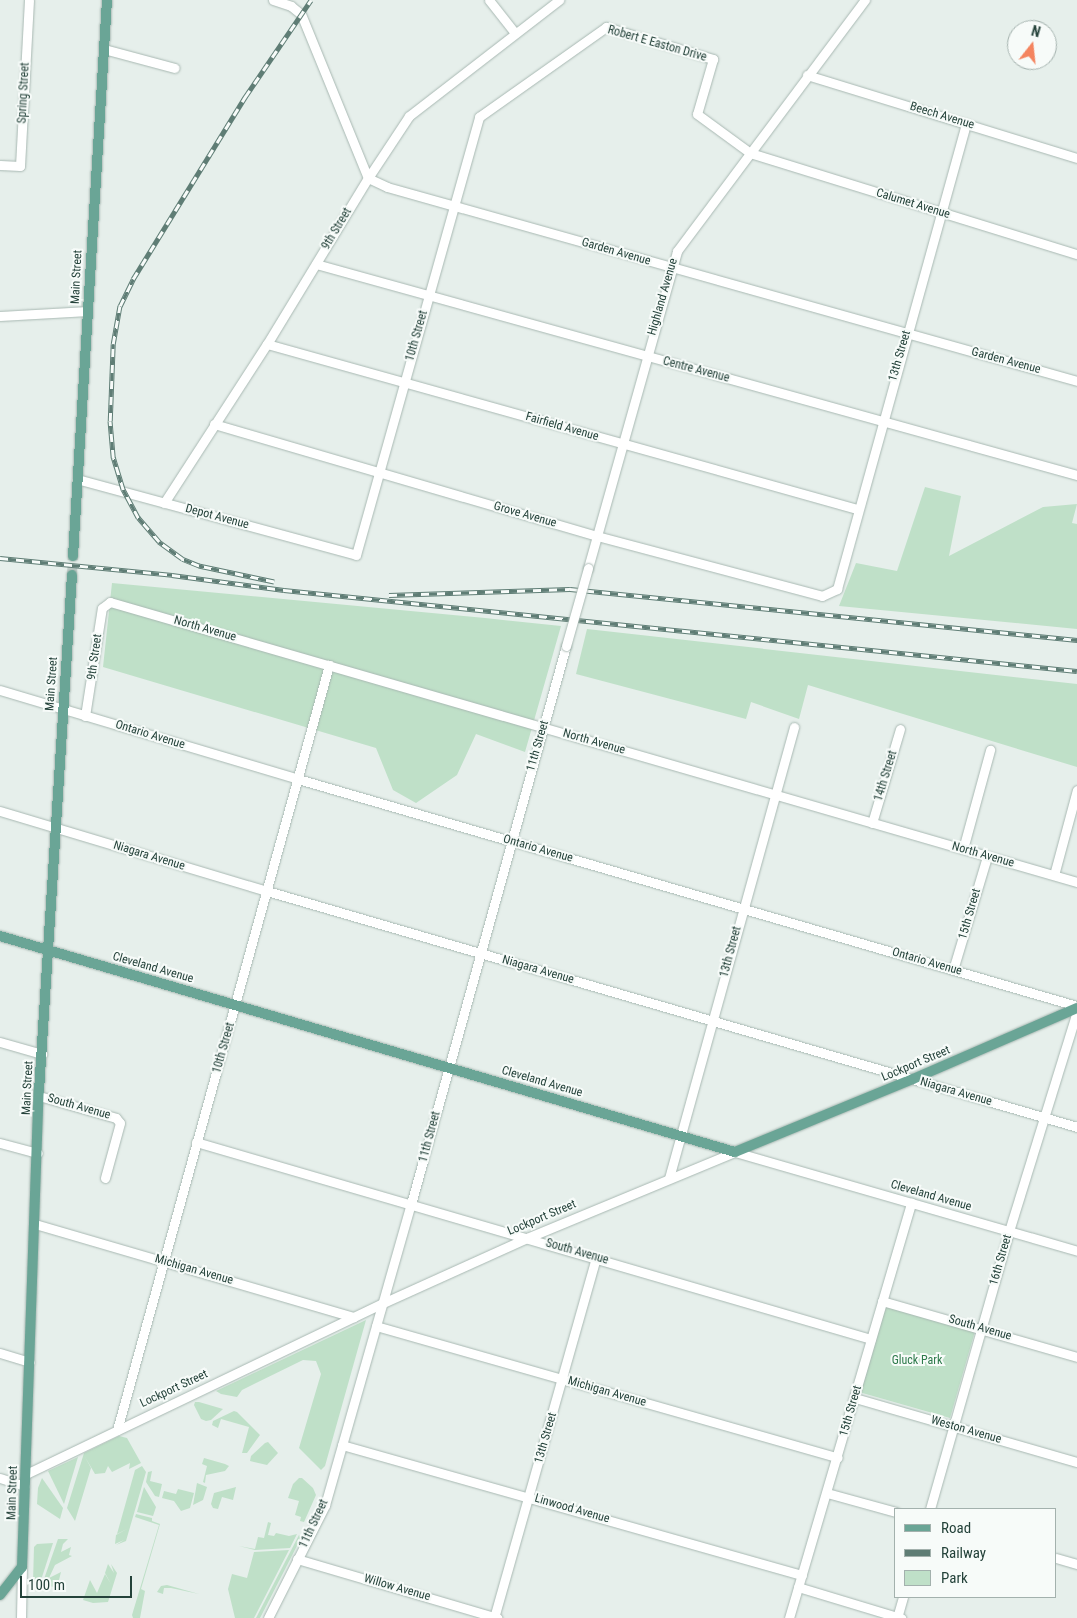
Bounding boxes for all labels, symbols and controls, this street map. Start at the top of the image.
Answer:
north arrow [1007,20,1057,70]
street label: Robert E Easton Drive [606,23,708,65]
text: N [1030,23,1042,40]
street label: Spring Street [15,62,33,124]
street label: Beech Avenue [908,99,976,133]
street label: Calumet Avenue [874,186,952,222]
street label: 9th Street [319,206,355,252]
street label: Garden Avenue [580,235,652,269]
street label: Main Street [68,250,86,304]
street label: Highland Avenue [645,257,681,337]
street label: 10th Street [403,309,431,363]
street label: 13th Street [886,329,914,383]
street label: Garden Avenue [970,345,1042,377]
street label: Centre Avenue [661,354,731,386]
street label: Fairfield Avenue [524,410,600,444]
street label: Grove Avenue [492,499,558,531]
street label: Depot Avenue [184,502,250,532]
street label: North Avenue [172,613,238,645]
street label: 9th Street [85,633,105,681]
street label: Main Street [43,656,61,712]
street label: Ontario Avenue [113,718,187,752]
street label: 11th Street [524,719,552,773]
street label: North Avenue [561,726,627,758]
street label: 14th Street [872,749,900,803]
street label: Ontario Avenue [501,832,575,866]
street label: Niagara Avenue [111,838,187,874]
street label: North Avenue [950,839,1016,871]
street label: 15th Street [956,887,984,941]
street label: 13th Street [717,925,745,979]
street label: Ontario Avenue [890,945,964,979]
street label: Cleveland Avenue [111,950,195,986]
street label: Niagara Avenue [500,953,576,987]
street label: 10th Street [210,1021,238,1075]
street label: Lockport Street [880,1043,952,1085]
street label: Main Street [19,1061,37,1115]
street label: Cleveland Avenue [500,1064,584,1100]
street label: Niagara Avenue [918,1075,994,1109]
street label: South Avenue [46,1091,112,1123]
street label: 11th Street [416,1110,444,1164]
street label: Cleveland Avenue [889,1178,973,1214]
street label: Lockport Street [506,1197,578,1239]
street label: 16th Street [987,1233,1015,1287]
street label: South Avenue [544,1236,610,1268]
street label: Michigan Avenue [153,1252,235,1288]
street label: South Avenue [947,1312,1013,1344]
park label: Gluck Park [892,1354,942,1368]
street label: Lockport Street [138,1367,210,1411]
street label: Michigan Avenue [566,1374,648,1410]
street label: 15th Street [837,1384,865,1438]
street label: 13th Street [532,1411,560,1465]
street label: Weston Avenue [929,1413,1003,1447]
street label: Main Street [5,1466,21,1520]
street label: Linwood Avenue [533,1491,611,1527]
street label: 11th Street [296,1497,332,1551]
legend [894,1508,1057,1598]
text: Road [941,1519,971,1537]
text: Railway [941,1544,986,1562]
scale bar [22,1566,135,1598]
text: Park [941,1569,968,1587]
street label: Willow Avenue [362,1572,432,1604]
text: 100 m [28,1576,65,1594]

